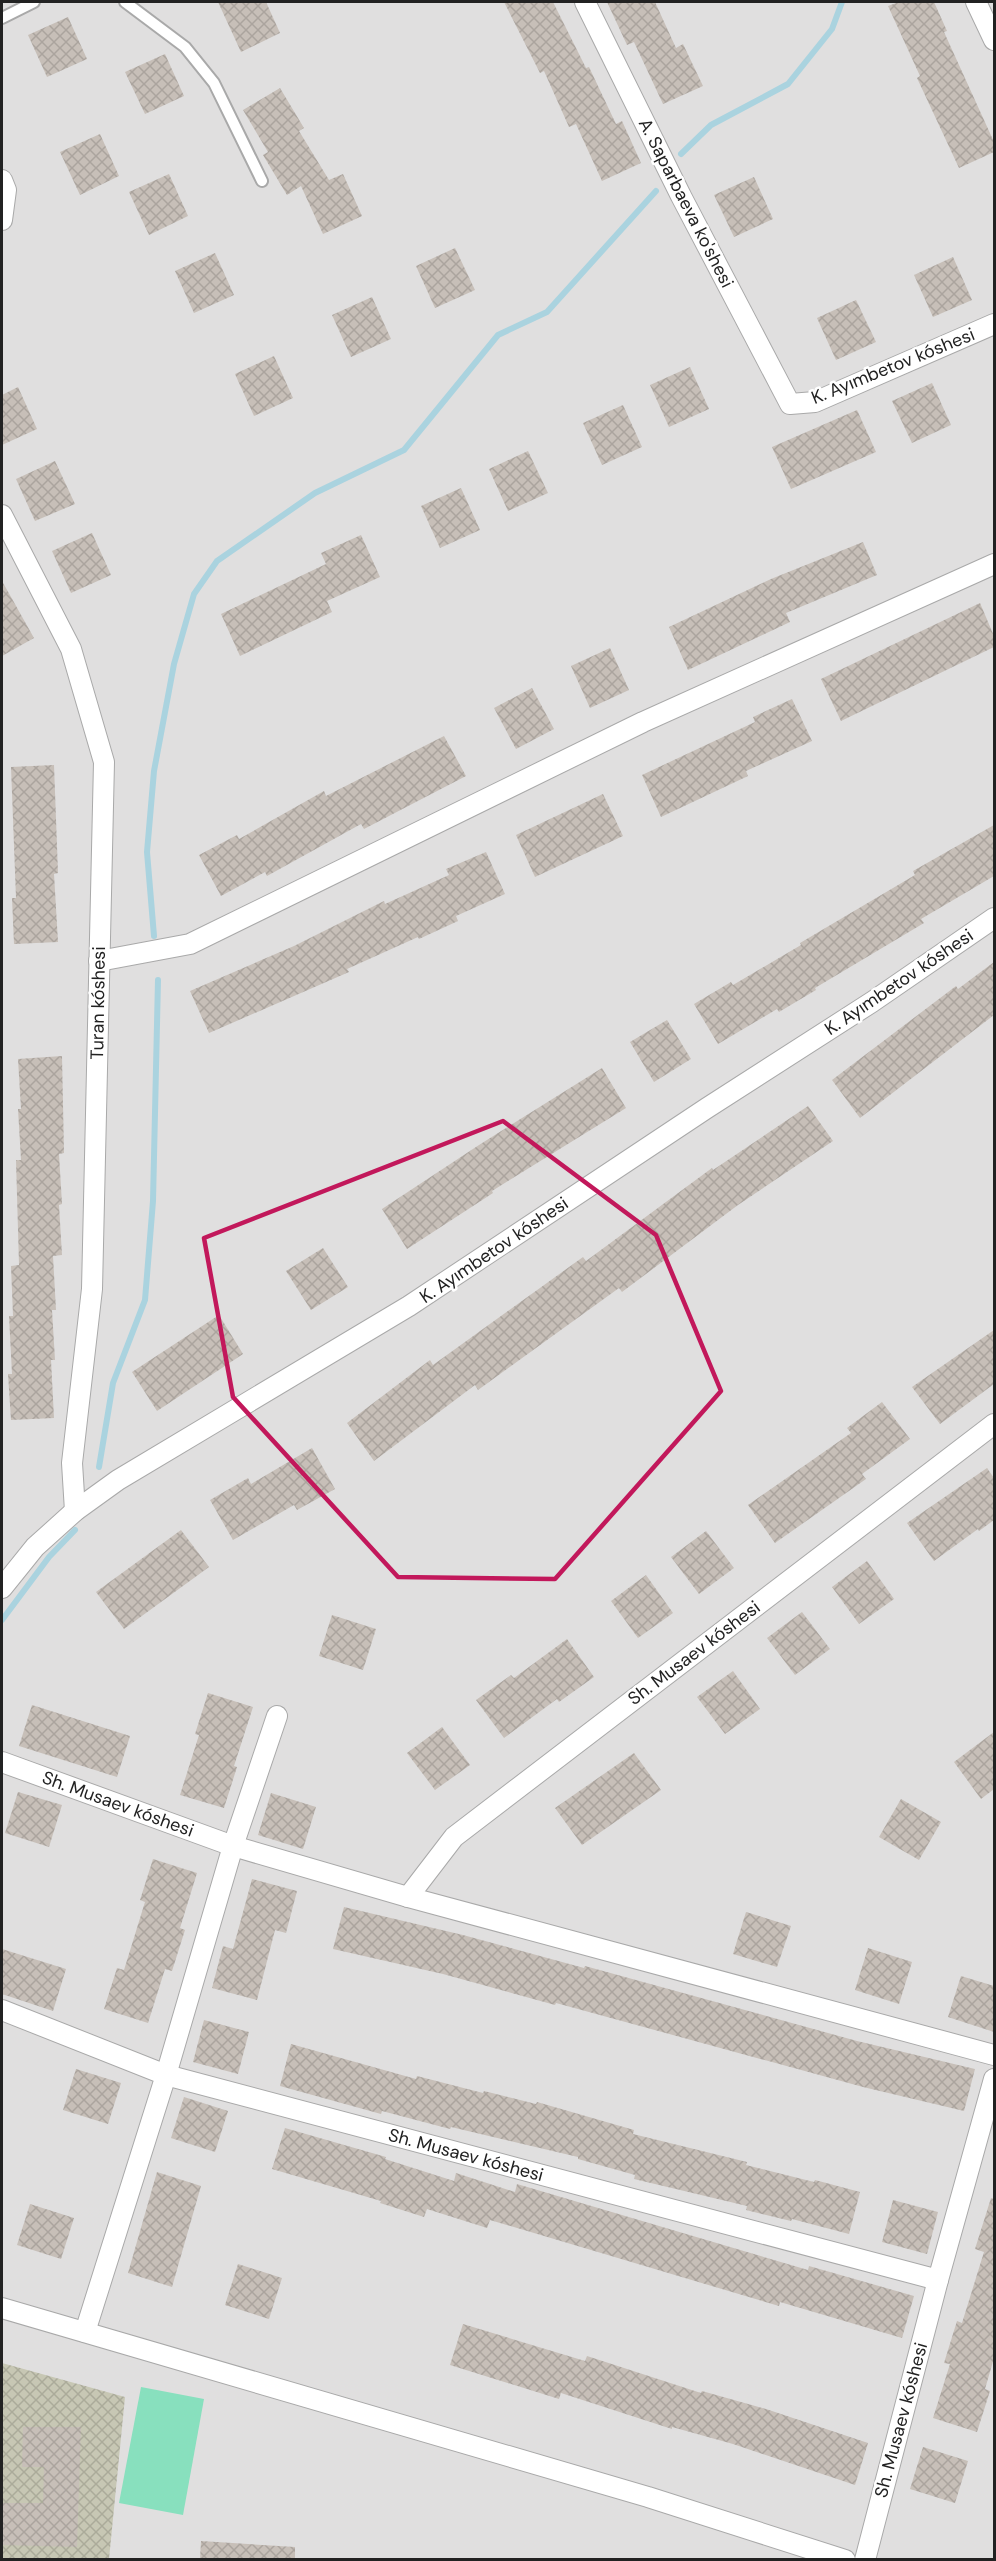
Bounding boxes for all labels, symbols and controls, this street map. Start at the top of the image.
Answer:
street label: A. Saparbaeva ko'shesi [633,114,739,292]
street label: K. Ayımbetov kóshesi [808,322,978,410]
street label: K. Ayımbetov kóshesi [820,923,978,1041]
street label: Turan kóshesi [85,946,111,1060]
street label: K. Ayımbetov kóshesi [415,1191,573,1309]
street label: Sh. Musaev kóshesi [623,1595,765,1711]
street label: Sh. Musaev kóshesi [39,1765,197,1843]
street label: Sh. Musaev kóshesi [386,2123,546,2187]
street label: Sh. Musaev kóshesi [869,2340,933,2500]

